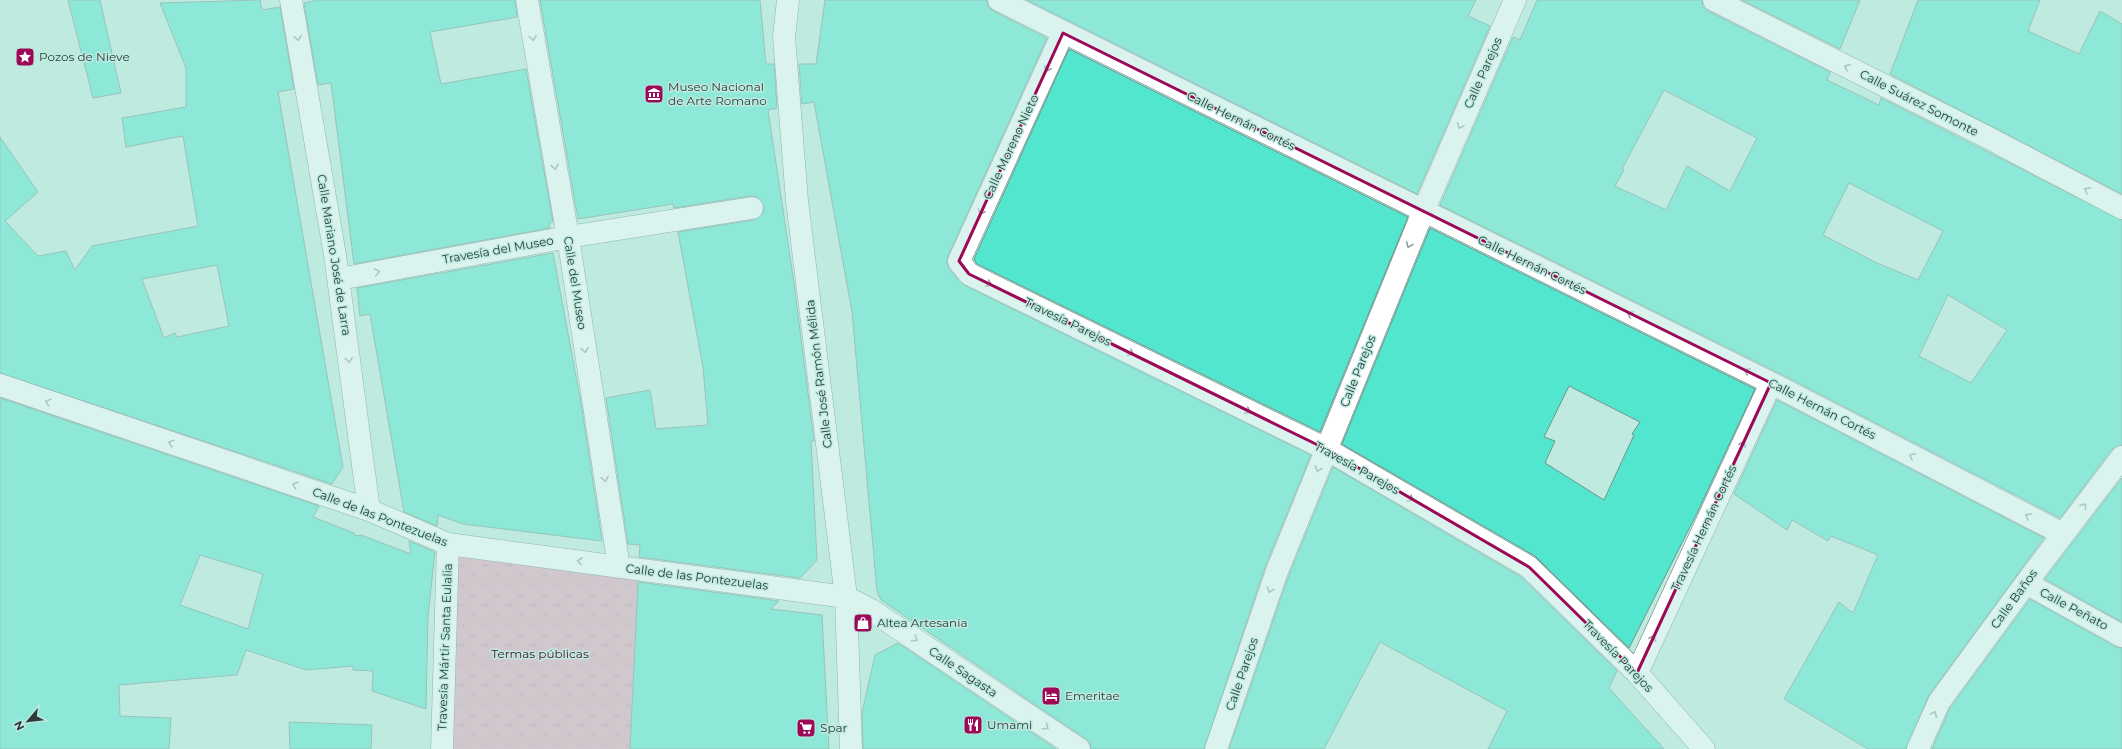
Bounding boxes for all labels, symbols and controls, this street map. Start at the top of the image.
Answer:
one-way arrow [293,35,302,41]
one-way arrow [528,35,537,42]
street label: Calle Parejos [1460,35,1505,111]
place icon: Pozos de Nieve [14,46,36,68]
place label: Pozos de Nieve [39,49,130,64]
one-way arrow [1044,64,1052,72]
one-way arrow [1844,64,1851,72]
street label: Calle Suárez Somonte [1857,66,1981,139]
place label: Museo Nacional de Arte Romano [668,79,767,108]
museum icon: Museo Nacional de Arte Romano [643,83,665,105]
street label: Calle Hernán Cortés [1184,88,1298,153]
street label: Calle Moreno Nieto [980,92,1042,202]
one-way arrow [1457,122,1465,129]
one-way arrow [551,163,559,170]
street label: Calle Mariano José de Larra [314,173,355,337]
one-way arrow [2084,187,2092,194]
one-way arrow [978,208,986,216]
street label: Travesía del Museo [441,232,555,267]
street label: Calle Hernán Cortés [1475,232,1589,297]
street label: Calle del Museo [561,235,590,331]
one-way arrow [1406,242,1414,249]
one-way arrow [374,268,380,276]
one-way arrow [985,279,993,287]
street label: Travesía Parejos [1022,294,1114,349]
street label: Calle José Ramón Mélida [802,299,835,449]
one-way arrow [1627,311,1635,319]
street label: Calle Parejos [1336,332,1379,409]
one-way arrow [580,347,589,353]
one-way arrow [1127,349,1134,356]
one-way arrow [345,357,354,363]
one-way arrow [1744,368,1751,376]
street label: Calle Hernán Cortés [1766,375,1879,442]
one-way arrow [45,398,52,406]
one-way arrow [1243,406,1251,414]
street label: Travesía Parejos [1312,438,1402,497]
one-way arrow [168,440,175,448]
one-way arrow [1738,440,1746,448]
one-way arrow [1909,453,1917,461]
street label: Travesía Hernán Cortés [1668,462,1739,593]
one-way arrow [1315,465,1323,473]
one-way arrow [600,475,609,482]
one-way arrow [291,481,298,490]
street label: Calle de las Pontezuelas [310,484,450,549]
one-way arrow [1407,494,1414,501]
one-way arrow [2079,504,2086,511]
one-way arrow [2025,513,2032,521]
one-way arrow [577,557,583,566]
street label: Calle de las Pontezuelas [625,560,769,593]
street label: Travesía Mártir Santa Eulalia [434,563,455,731]
street label: Calle Baños [1987,566,2040,631]
street label: Calle Peñato [2037,584,2111,633]
one-way arrow [1267,587,1275,594]
shop icon: Altea Artesania [852,612,874,634]
place label: Altea Artesania [877,615,968,630]
street label: Travesía Parejos [1580,616,1657,695]
one-way arrow [910,634,917,641]
one-way arrow [1648,634,1656,642]
street label: Calle Parejos [1222,635,1261,712]
street label: Calle Sagasta [926,643,1000,700]
park label: Termas públicas [491,646,589,661]
hotel icon: Emeritae [1040,685,1062,707]
place label: Emeritae [1065,688,1120,703]
north arrow [8,701,48,741]
one-way arrow [1929,710,1937,718]
restaurant icon: Umami [962,714,984,736]
supermarket icon: Spar [795,717,817,739]
place label: Umami [987,717,1032,732]
text: N [11,718,27,733]
place label: Spar [820,720,848,735]
one-way arrow [1042,722,1049,730]

